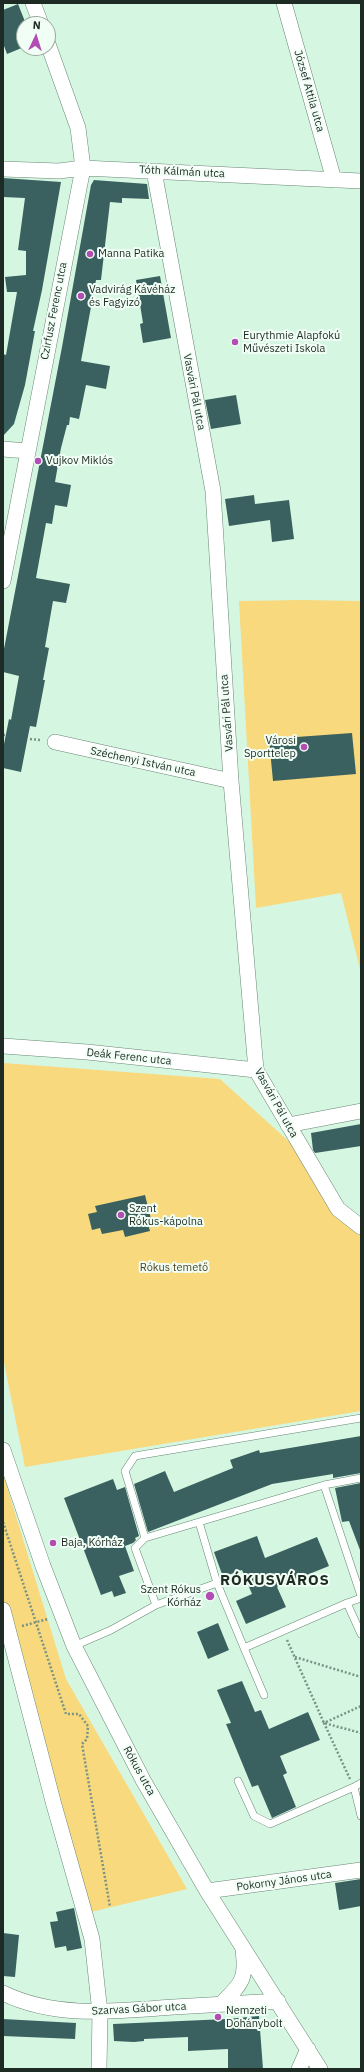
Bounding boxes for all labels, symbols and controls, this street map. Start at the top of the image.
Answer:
north arrow [16,16,56,56]
text: N [32,18,41,32]
street label: József Attila utca [291,48,327,134]
street label: Tóth Kálmán utca [139,163,225,181]
place label: Manna Patika [98,247,164,261]
marker: Manna Patika [85,249,95,259]
street label: Czirfusz Ferenc utca [38,261,70,361]
place label: Vadvirág Kávéház és Fagyizó [89,283,175,309]
marker: Vadvirág Kávéház és Fagyizó [76,291,86,301]
place label: Eurythmie Alapfokú Művészeti Iskola [243,329,340,355]
marker: Eurythmie Alapfokú Művészeti Iskola [230,337,240,347]
street label: Vasvári Pál utca [180,353,208,431]
place label: Vujkov Miklós [46,454,113,468]
marker: Vujkov Miklós [33,456,43,466]
street label: Vasvári Pál utca [218,674,236,752]
place label: Városi Sporttelep [244,734,296,760]
marker: Városi Sporttelep [299,742,309,752]
street label: Széchenyi István utca [89,744,197,780]
street label: Deák Ferenc utca [86,1046,172,1068]
street label: Vasvári Pál utca [251,1066,301,1140]
place label: Szent Rókus-kápolna [129,1202,203,1228]
marker: Szent Rókus-kápolna [116,1210,126,1220]
park label: Rókus temető [140,1261,208,1275]
place label: Baja, Kórház [61,1536,123,1550]
marker: Baja, Kórház [48,1538,58,1548]
district label: RÓKUSVÁROS [220,1572,330,1590]
place label: Szent Rókus Kórház [141,1583,201,1609]
marker: Szent Rókus Kórház [204,1590,216,1602]
street label: Rókus utca [120,1744,158,1798]
street label: Pokorny János utca [236,1868,332,1894]
street label: Szarvas Gábor utca [91,2000,187,2018]
place label: Nemzeti Dohánybolt [226,2004,283,2030]
marker: Nemzeti Dohánybolt [213,2012,223,2022]

